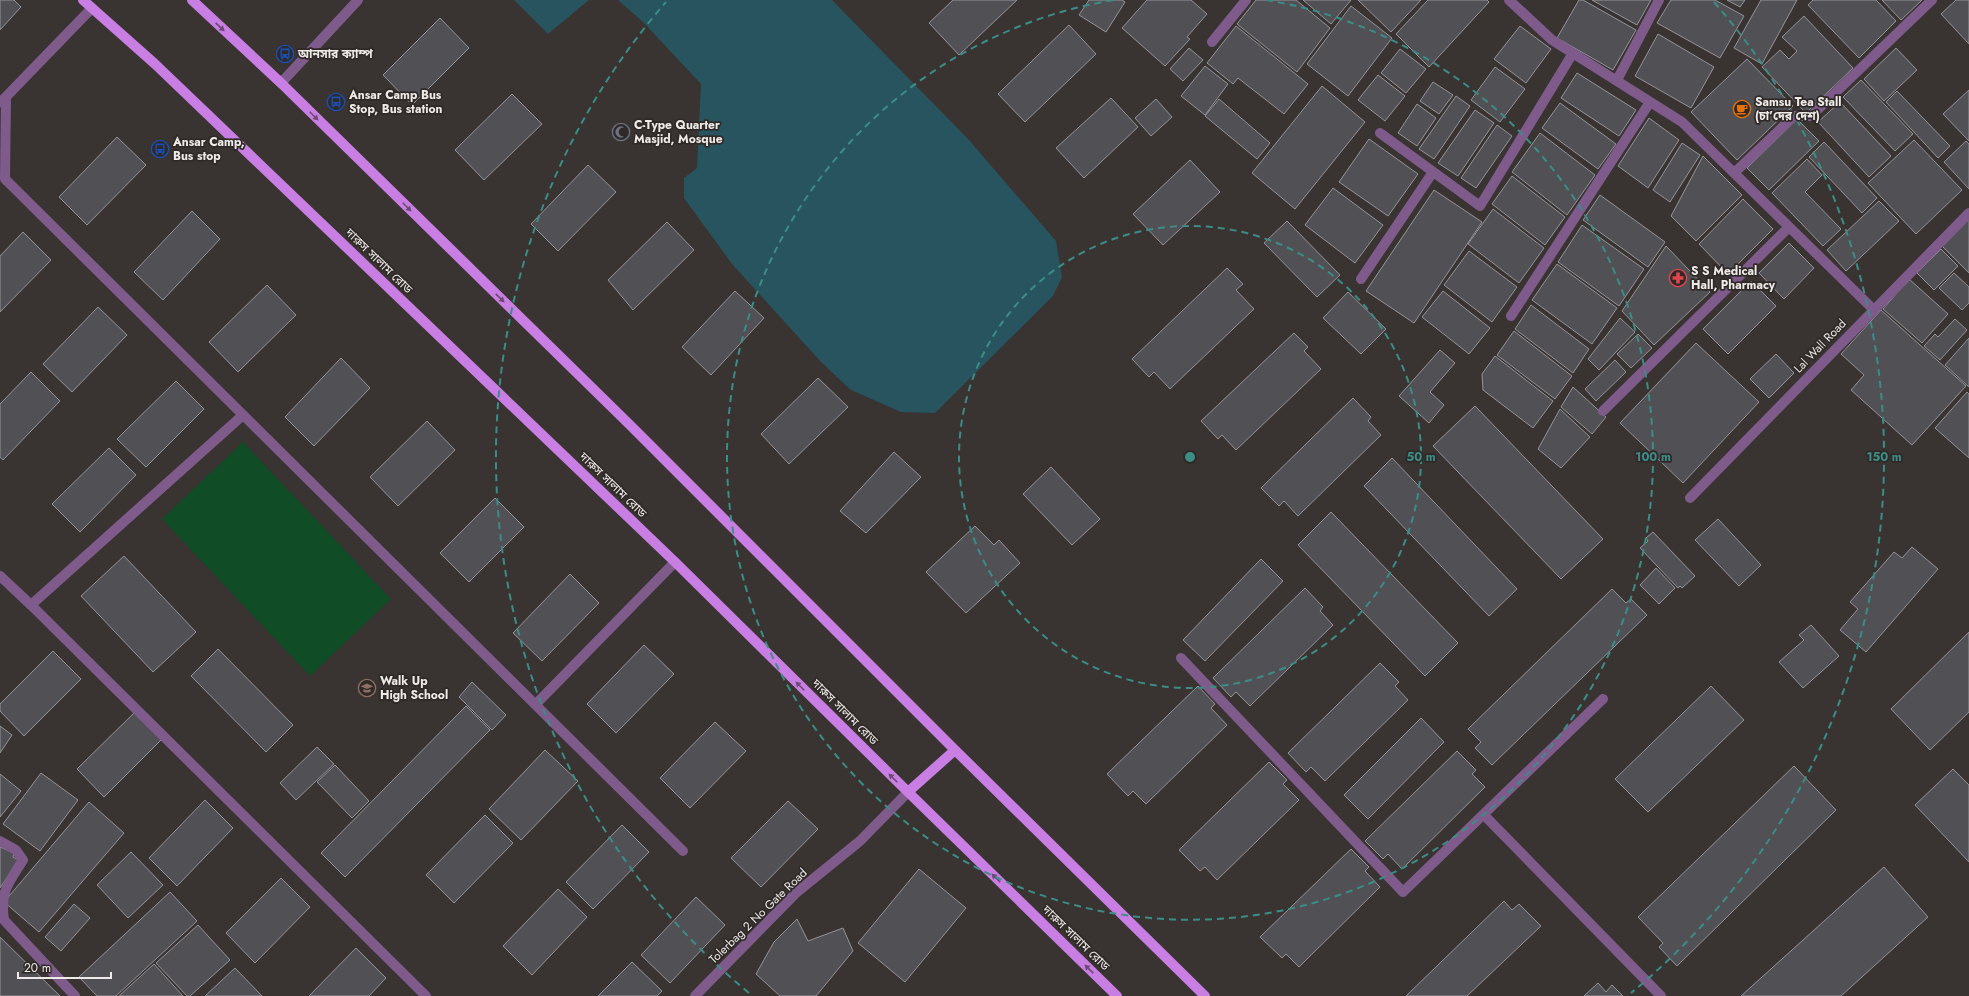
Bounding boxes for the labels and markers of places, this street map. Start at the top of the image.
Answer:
bus stop icon: আনসার ক্যাম্প [275,44,295,64]
place label: আনসার ক্যাম্প [297,45,373,63]
place label: Ansar Camp Bus Stop, Bus station [348,86,443,118]
bus stop icon: Ansar Camp Bus Stop, Bus station [326,92,346,112]
place label: Samsu Tea Stall (চা’দের দেশ) [1755,93,1842,125]
cafe icon: Samsu Tea Stall (চা’দের দেশ) [1732,99,1752,119]
place label: C-Type Quarter Masjid, Mosque [634,116,723,148]
mosque icon: C-Type Quarter Masjid, Mosque [611,122,631,142]
place label: Ansar Camp, Bus stop [172,133,245,165]
bus stop icon: Ansar Camp, Bus stop [150,139,170,159]
place label: S S Medical Hall, Pharmacy [1691,262,1776,294]
pharmacy icon: S S Medical Hall, Pharmacy [1668,268,1688,288]
centre of rings [1183,450,1197,464]
place label: Walk Up High School [380,672,448,704]
school or university icon: Walk Up High School [357,678,377,698]

